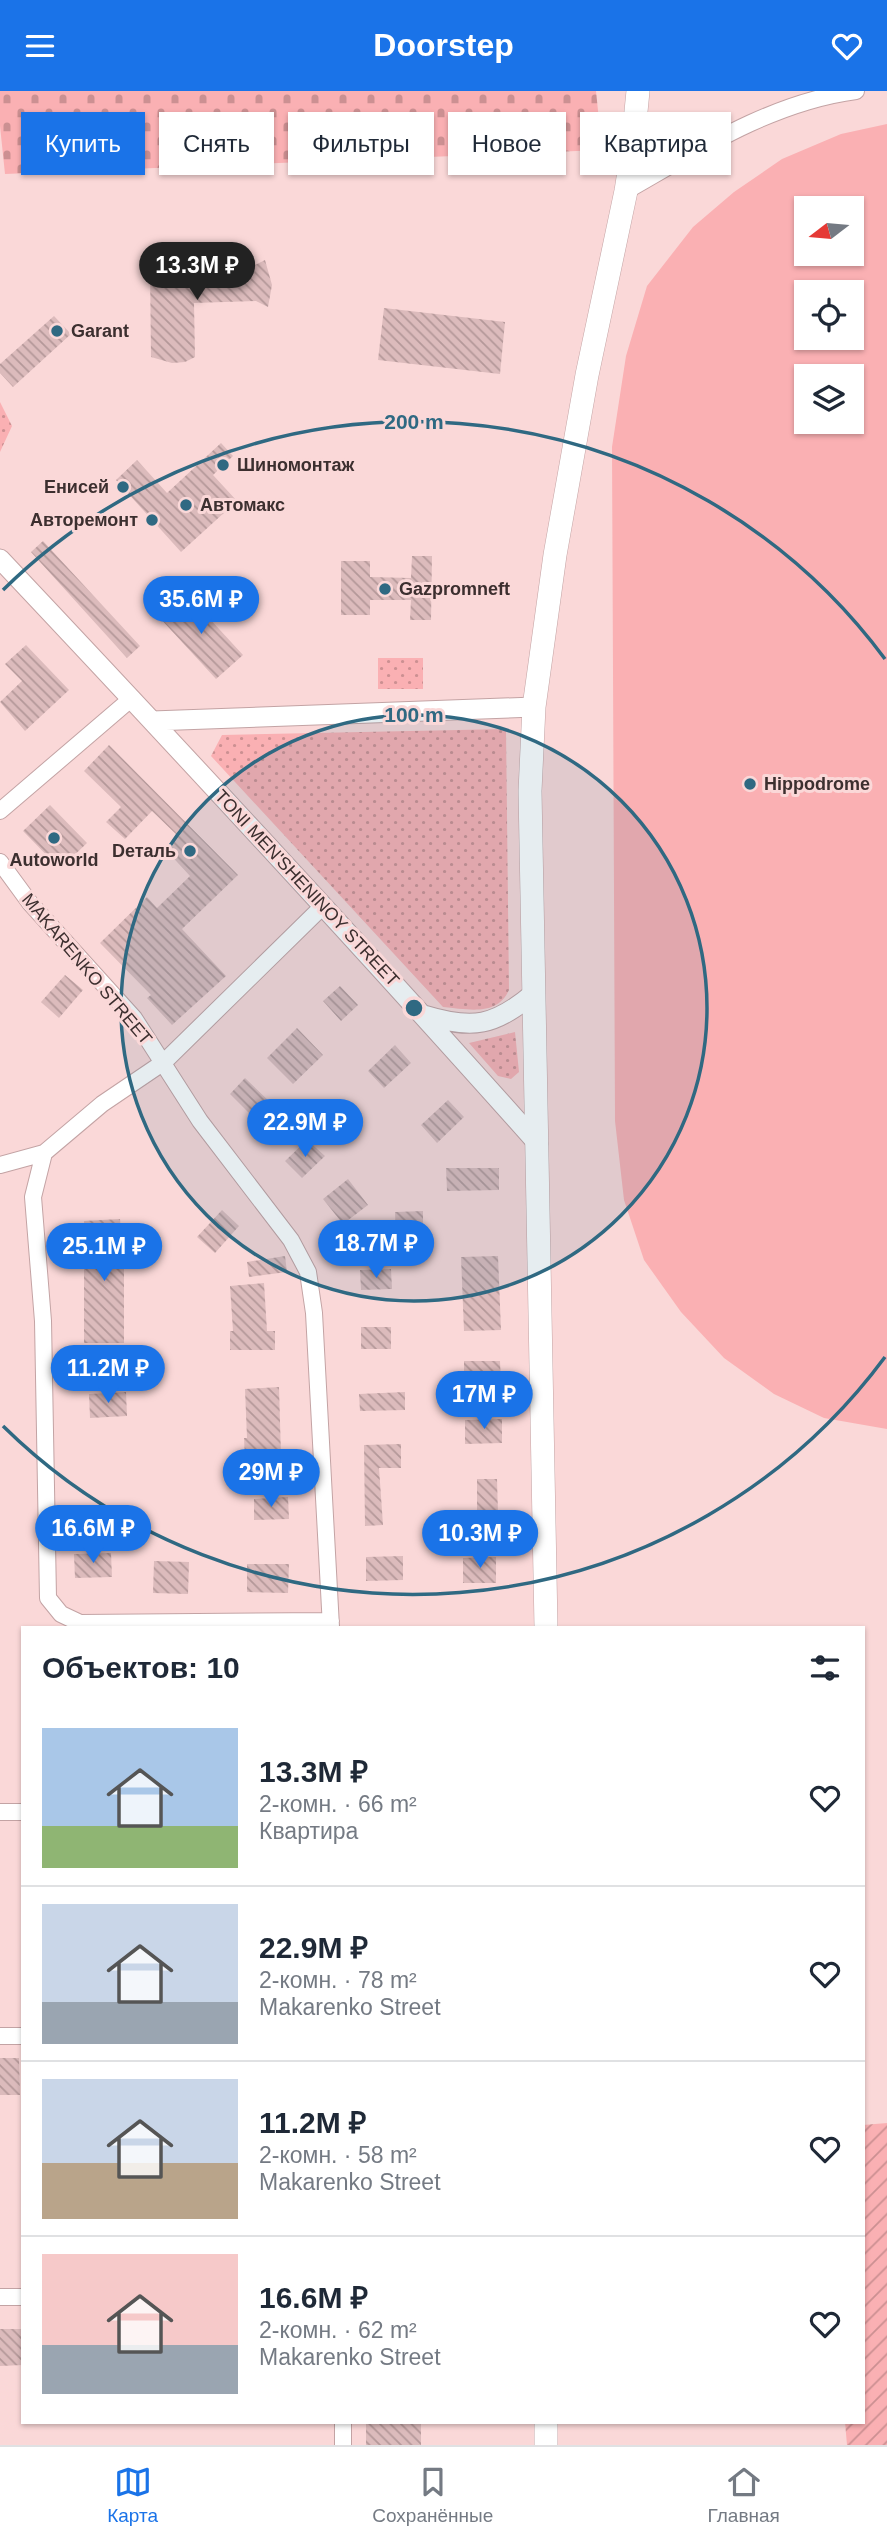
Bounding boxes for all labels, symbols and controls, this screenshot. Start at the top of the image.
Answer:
icon: menu [21,27,59,65]
text: Doorstep [373,27,514,63]
icon: heart [828,27,866,65]
chip: Купить [21,112,145,175]
chip: Снять [159,112,274,175]
chip: Фильтры [288,112,434,175]
chip: Новое [448,112,566,175]
chip: Квартира [580,112,731,175]
north arrow [794,196,864,266]
map controls [794,196,864,434]
pin: 13.3M ₽ [132,243,262,302]
text: 13.3M ₽ [155,252,239,278]
button: locate [794,280,864,350]
place label: Garant [71,321,129,341]
marker: Garant [49,323,65,339]
button: layers [794,364,864,434]
text: 200 m [384,410,444,433]
place label: Шиномонтаж [237,455,355,475]
marker: Шиномонтаж [215,457,231,473]
place label: Енисей [44,477,109,497]
marker: Енисей [115,479,131,495]
place label: Автомакс [200,495,285,515]
marker: Автомакс [178,497,194,513]
place label: Авторемонт [30,510,138,530]
marker: Авторемонт [144,512,160,528]
pin: 35.6M ₽ [136,577,266,636]
place label: Gazpromneft [399,579,510,599]
marker: Gazpromneft [377,581,393,597]
text: 35.6M ₽ [159,586,243,612]
text: 100 m [384,703,444,726]
place label: Hippodrome [764,774,870,794]
marker: Hippodrome [742,776,758,792]
street label: TONI MEN'SHENINOY STREET [211,786,403,990]
marker: Autoworld [46,830,62,846]
place label: Dеталь [112,841,176,861]
marker: Dеталь [182,843,198,859]
place label: Autoworld [10,850,98,870]
street label: MAKARENKO STREET [18,889,156,1049]
centre of rings [402,996,426,1020]
pin: 22.9M ₽ [240,1100,370,1159]
text: 22.9M ₽ [263,1109,347,1135]
pin: 18.7M ₽ [311,1221,441,1280]
pin: 25.1M ₽ [39,1223,169,1283]
text: 18.7M ₽ [334,1230,418,1256]
text: 25.1M ₽ [62,1233,146,1259]
pin: 11.2M ₽ [43,1345,173,1405]
text: 11.2M ₽ [67,1355,149,1381]
pin: 17M ₽ [435,1371,533,1431]
text: 17M ₽ [452,1381,516,1407]
pin: 29M ₽ [222,1449,320,1509]
text: 29M ₽ [239,1459,303,1485]
pin: 16.6M ₽ [28,1505,158,1565]
pin: 10.3M ₽ [415,1511,545,1570]
text: 16.6M ₽ [51,1515,135,1541]
text: 10.3M ₽ [438,1520,522,1546]
icon: filters [806,1649,844,1687]
text: Объектов: 10 [42,1651,240,1684]
text: 13.3M ₽ [259,1755,368,1788]
icon: home [98,1756,182,1840]
icon: heart [806,1779,844,1817]
text: 2-комн. · 66 m² [259,1791,417,1817]
text: Квартира [259,1818,358,1844]
text: 22.9M ₽ [259,1931,368,1964]
icon: home [98,1932,182,2016]
icon: heart [806,1955,844,1993]
text: 2-комн. · 78 m² [259,1967,417,1993]
text: Makarenko Street [259,1994,441,2020]
text: 11.2M ₽ [259,2106,367,2139]
icon: home [98,2107,182,2191]
icon: heart [806,2130,844,2168]
text: 2-комн. · 58 m² [259,2142,417,2168]
text: Makarenko Street [259,2169,441,2195]
text: 16.6M ₽ [259,2281,368,2314]
icon: home [98,2282,182,2366]
icon: heart [806,2305,844,2343]
text: 2-комн. · 62 m² [259,2317,417,2343]
text: Makarenko Street [259,2344,441,2370]
tab: Карта [107,2463,158,2527]
tab: Сохранённые [372,2463,493,2527]
tab: Главная [708,2463,780,2527]

